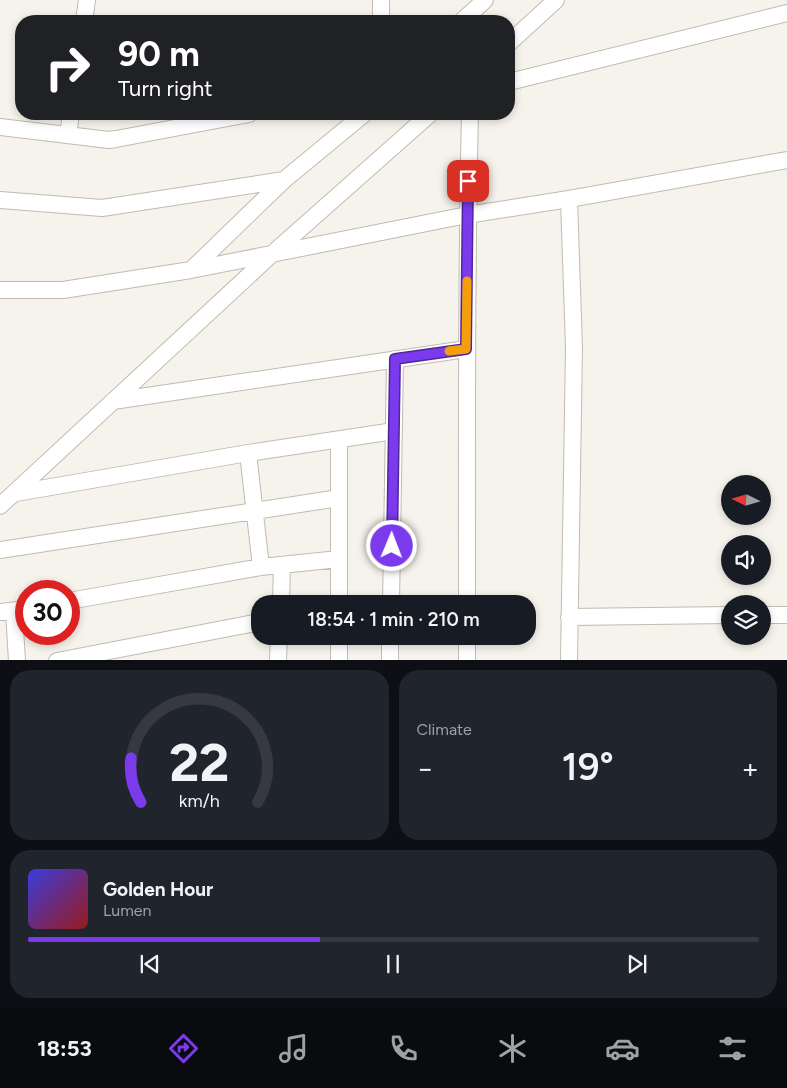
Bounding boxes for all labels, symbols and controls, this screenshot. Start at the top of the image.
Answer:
text: 90 m [118,33,200,75]
icon: right [35,35,100,100]
text: Turn right [118,75,213,102]
pin [447,160,489,202]
icon: arrive [454,167,482,195]
north arrow [721,475,771,525]
map controls [721,475,771,645]
position arrow [365,519,417,571]
button: sound [721,535,771,585]
speed limit sign: 30 [15,580,80,645]
button: layers [721,595,771,645]
text: 18:54 · 1 min · 210 m [307,608,480,631]
text: Climate [417,720,472,739]
text: 22 [169,732,229,794]
text: 19° [562,744,614,790]
text: − [417,751,434,785]
text: + [742,751,759,785]
text: km/h [179,790,220,811]
text: Golden Hour [103,878,213,901]
text: Lumen [103,901,152,920]
icon: previous [136,950,164,978]
icon: pause [379,950,407,978]
icon: next [623,950,651,978]
icon: directions [166,1031,201,1066]
icon: music [276,1031,311,1066]
icon: phone [386,1031,421,1066]
icon: climate [495,1031,530,1066]
icon: car [605,1031,640,1066]
icon: filters [715,1031,750,1066]
text: 18:53 [37,1035,92,1062]

